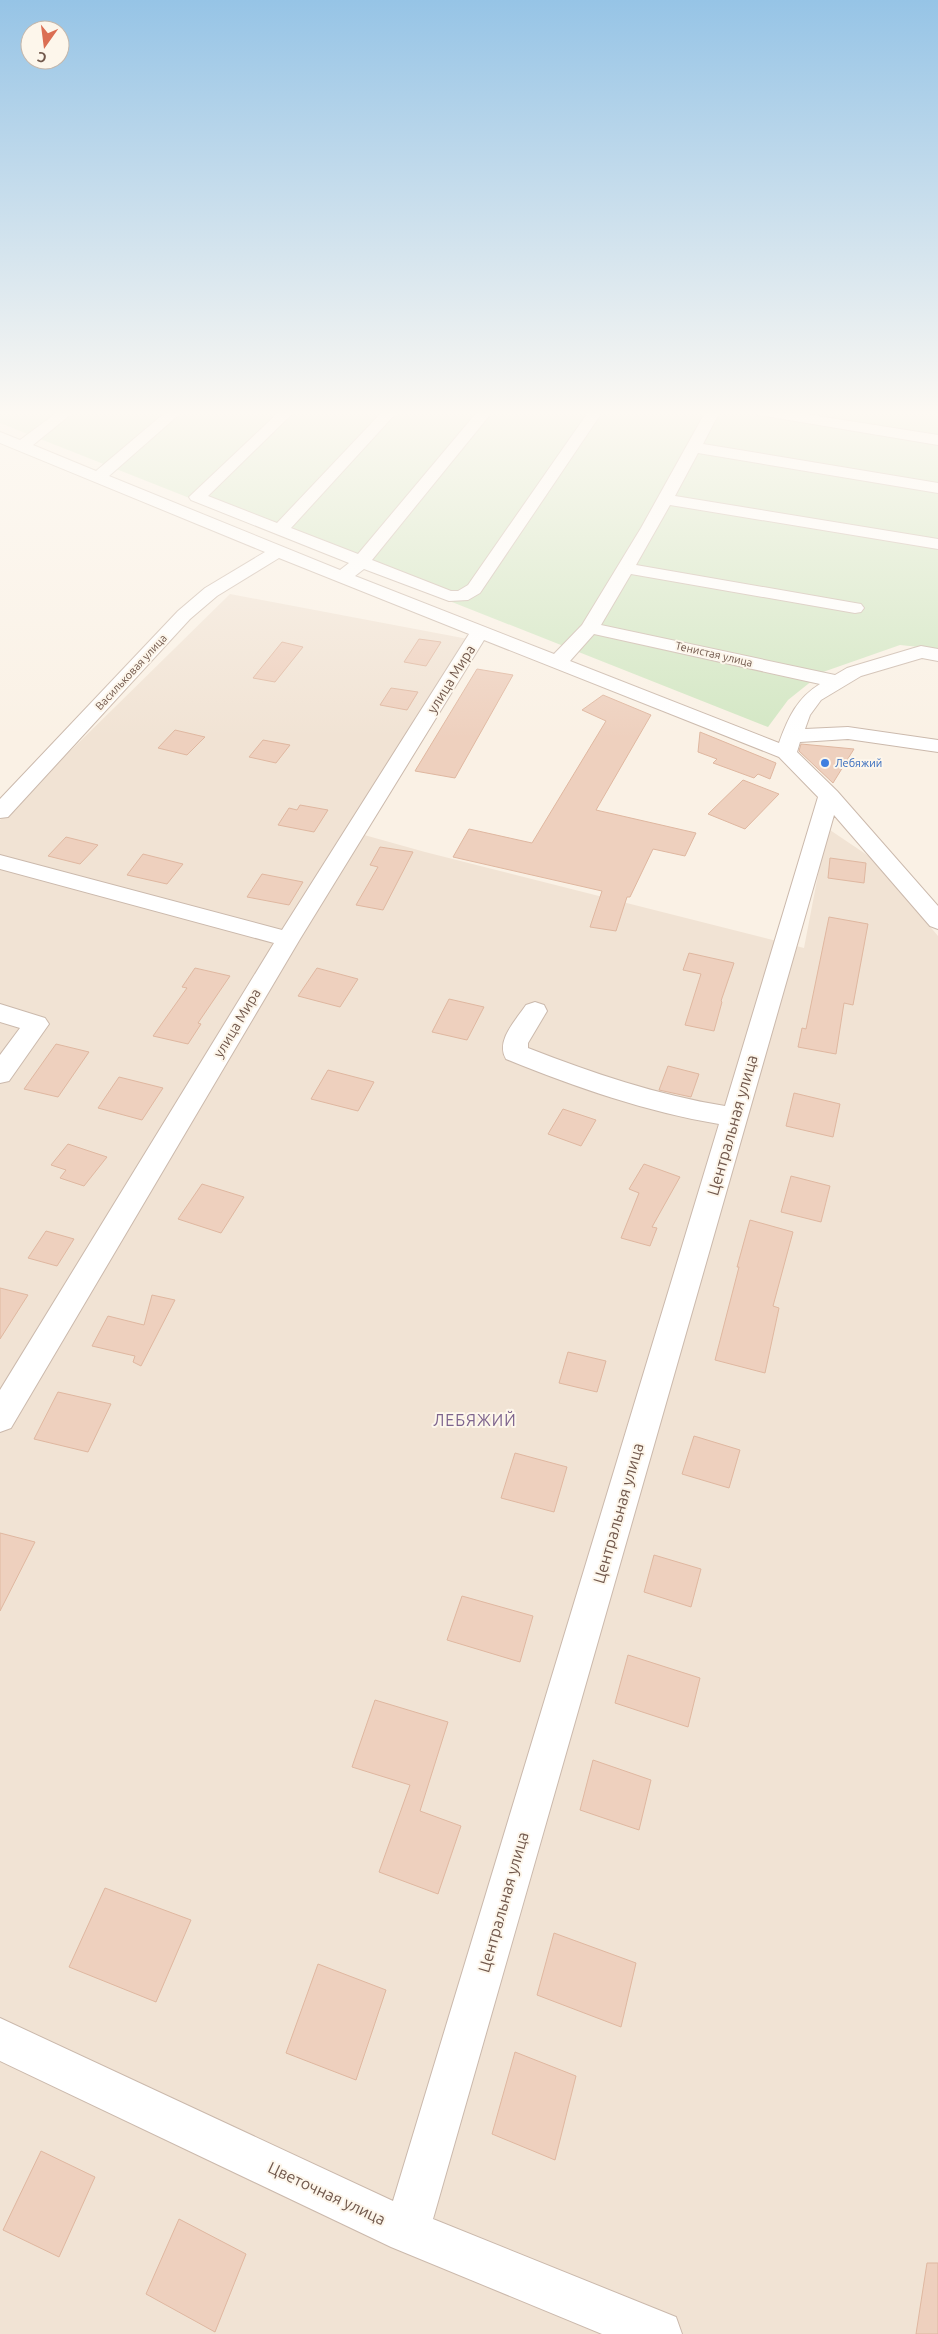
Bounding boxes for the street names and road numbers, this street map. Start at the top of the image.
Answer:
street label: Васильковая улица [93,632,169,712]
street label: Тенистая улица [674,639,754,669]
street label: улица Мира [424,642,478,716]
street label: улица Мира [210,986,264,1060]
street label: Центральная улица [703,1053,761,1197]
street label: Центральная улица [589,1441,647,1585]
street label: Центральная улица [474,1830,532,1974]
street label: Цветочная улица [265,2158,389,2228]

